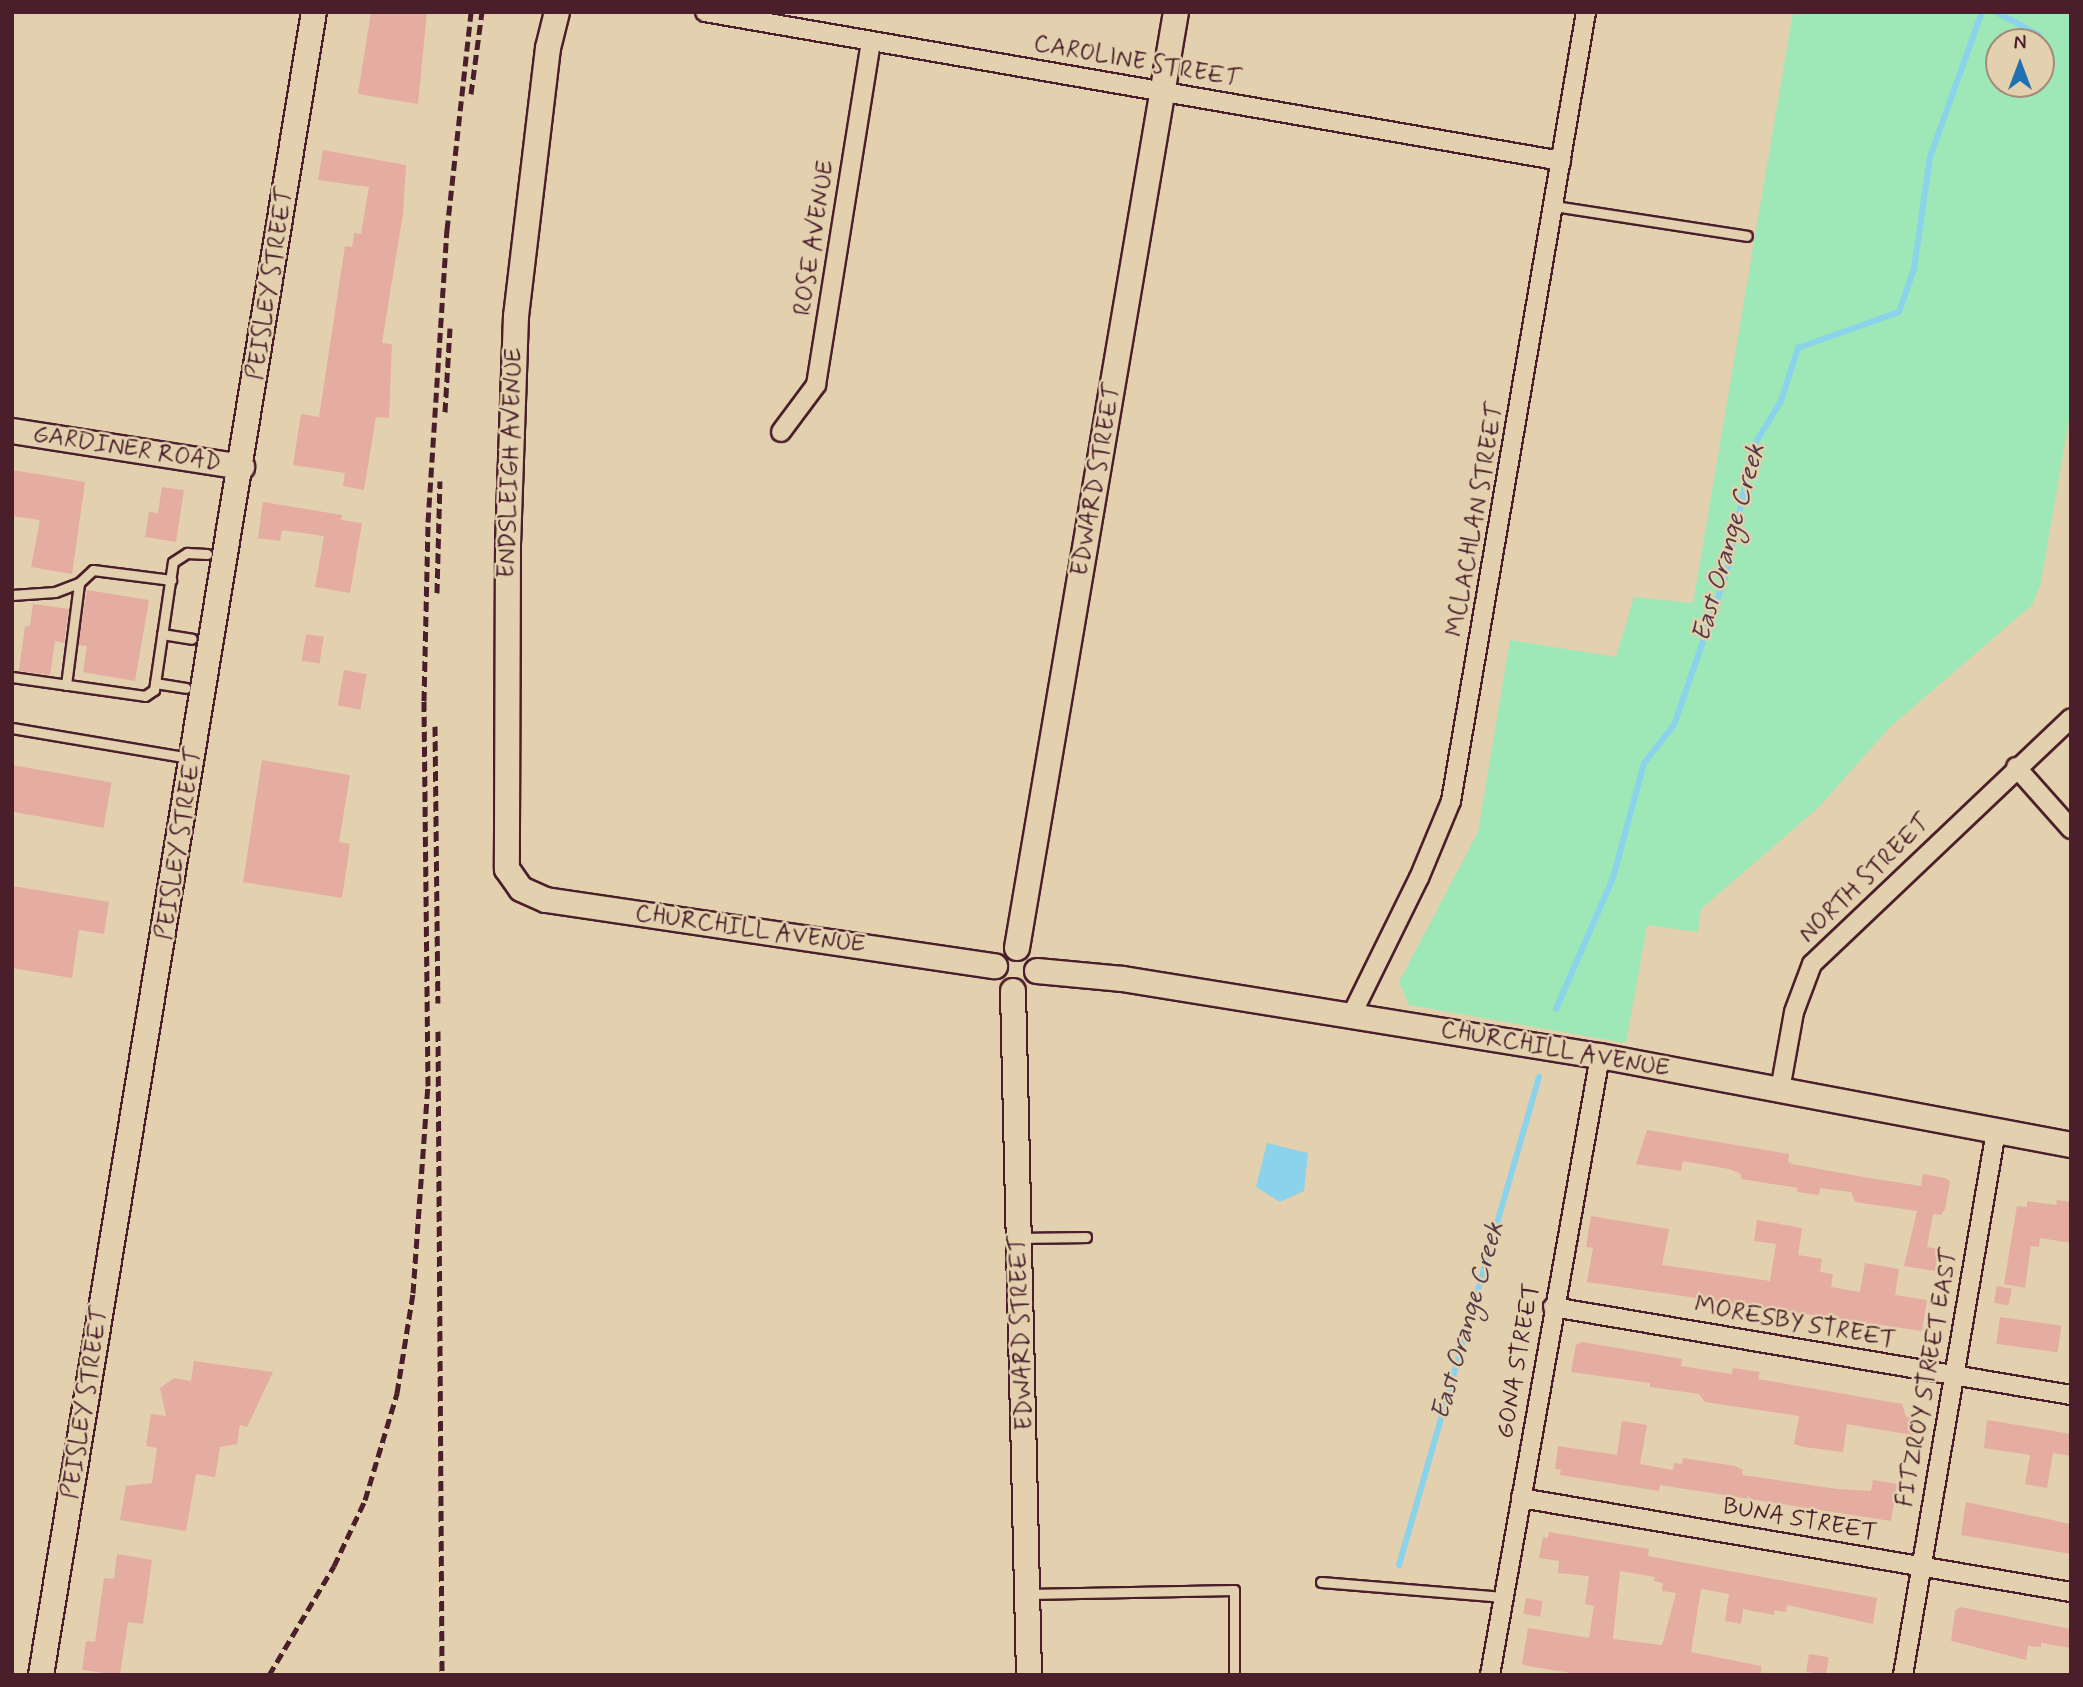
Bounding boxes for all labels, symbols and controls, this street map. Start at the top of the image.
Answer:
north arrow [1985,28,2055,98]
street label: CAROLINE STREET [1031,30,1243,94]
text: N [2014,31,2026,56]
street label: ROSE AVENUE [788,157,842,319]
street label: PEISLEY STREET [242,185,300,383]
street label: ENDSLEIGH AVENUE [493,346,529,580]
street label: EDWARD STREET [1066,381,1128,579]
street label: MCLACHLAN STREET [1441,400,1511,640]
street label: GARDINER ROAD [32,420,222,478]
water label: East Orange Creek [1687,440,1773,646]
street label: PEISLEY STREET [151,745,209,943]
street label: NORTH STREET [1793,809,1937,949]
street label: CHURCHILL AVENUE [631,899,869,961]
street label: CHURCHILL AVENUE [1436,1015,1674,1085]
water label: East Orange Creek [1426,1218,1512,1424]
street label: EDWARD STREET [1004,1235,1040,1431]
street label: FITZROY STREET EAST [1891,1246,1965,1510]
street label: GONA STREET [1491,1280,1547,1442]
street label: MORESBY STREET [1691,1291,1899,1355]
street label: PEISLEY STREET [57,1304,115,1502]
street label: BUNA STREET [1719,1492,1881,1548]

